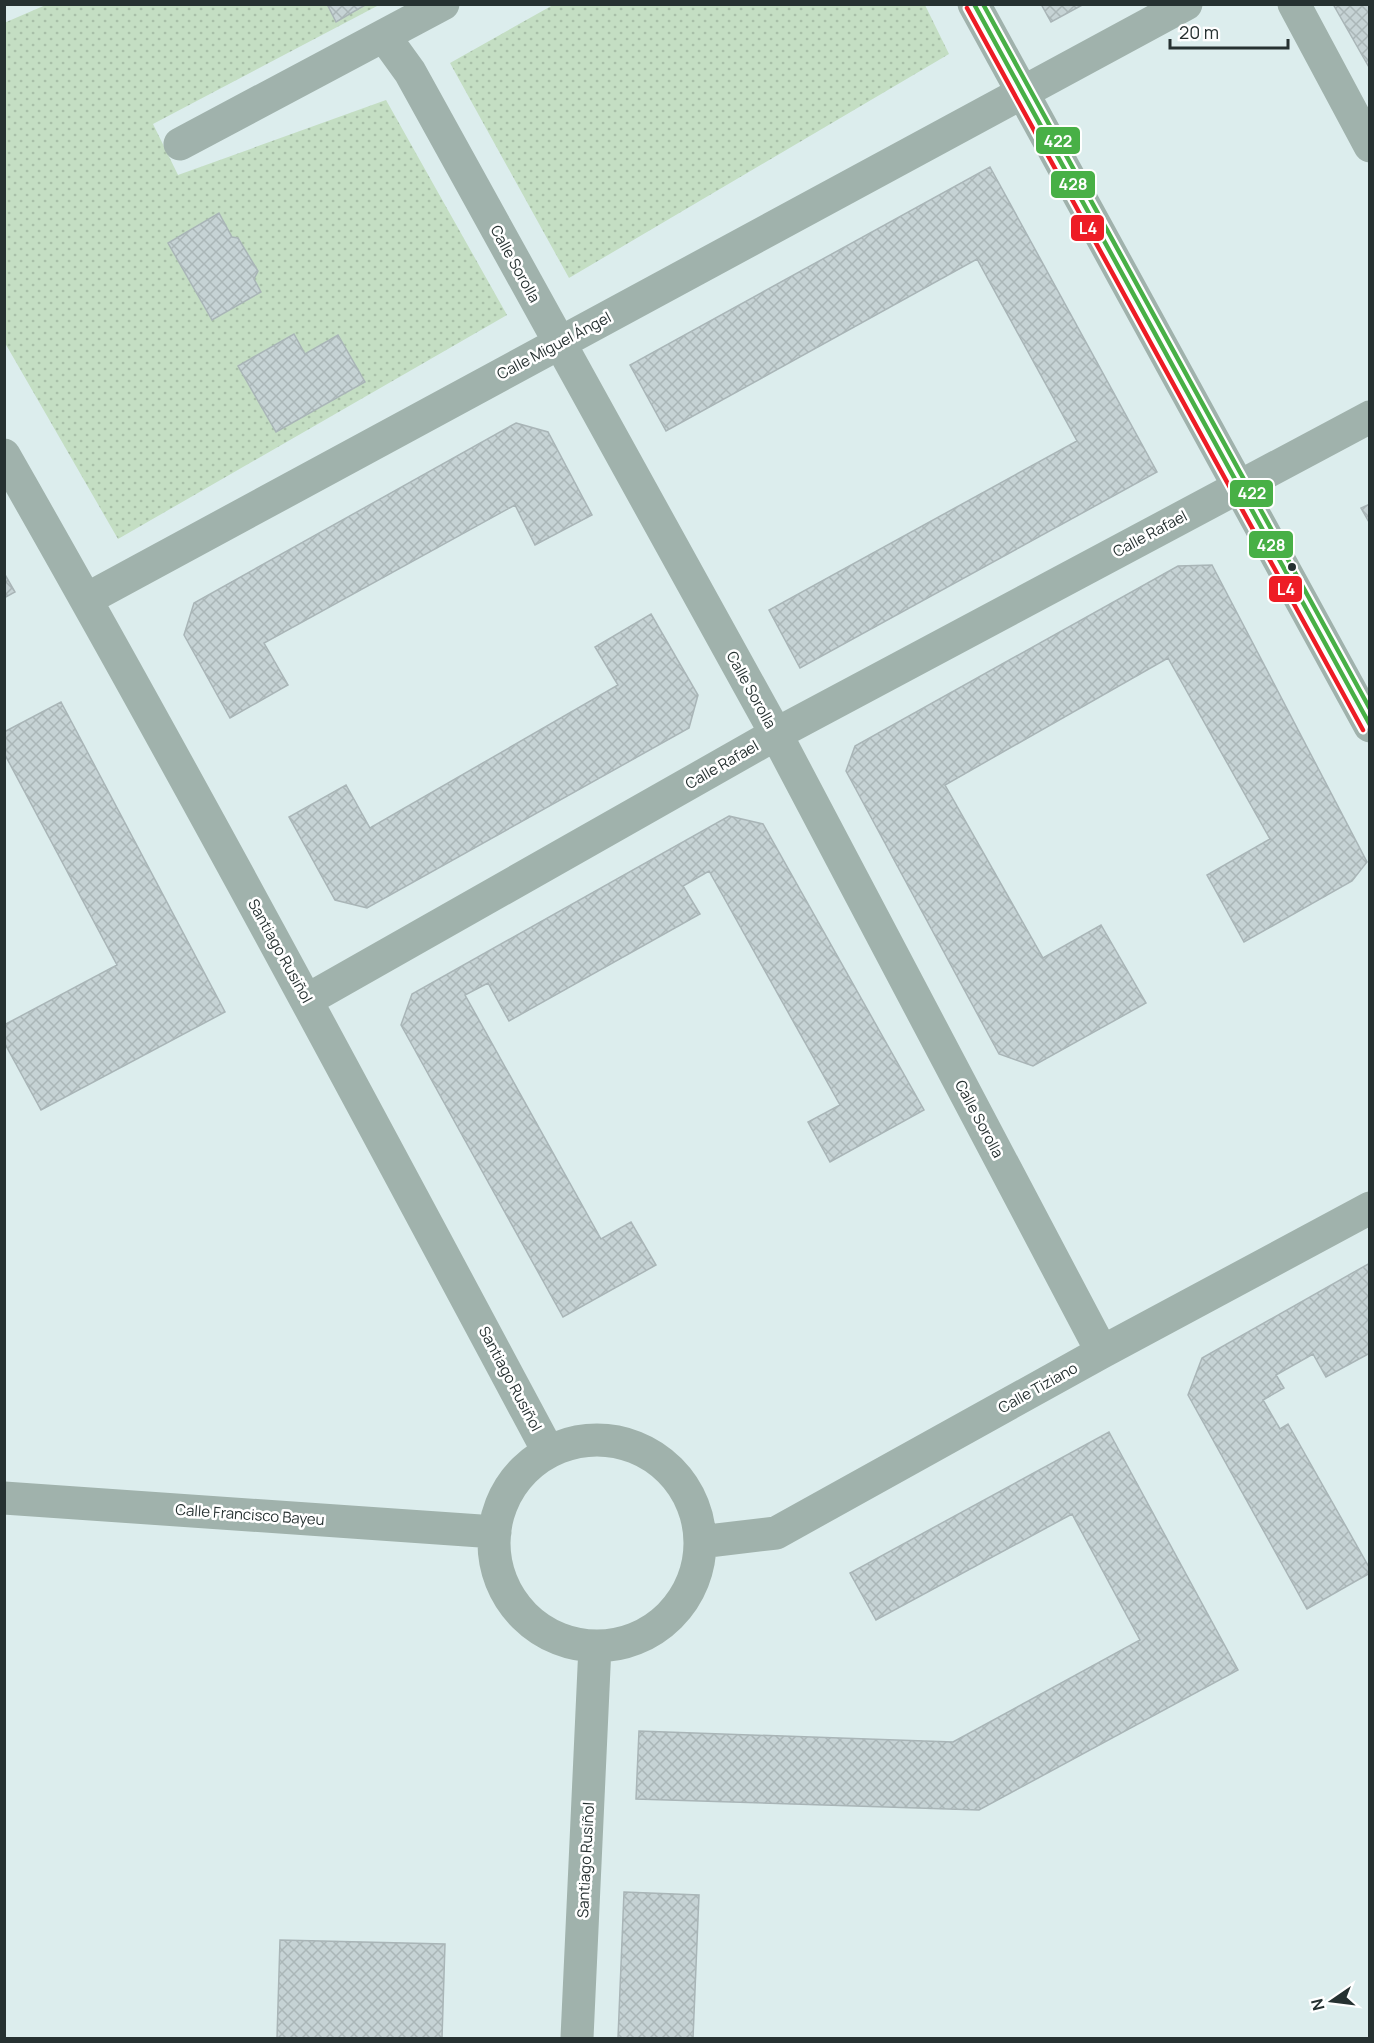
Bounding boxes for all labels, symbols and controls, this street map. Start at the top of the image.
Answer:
scale bar [1170,12,1288,50]
text: 20 m [1179,20,1219,44]
line badge: 422 [1035,126,1081,155]
text: 422 [1044,130,1072,152]
line badge: 428 [1050,170,1096,199]
text: 428 [1058,173,1088,195]
line badge: L4 [1070,214,1105,242]
text: L4 [1079,217,1097,239]
street label: Calle Sorolla [486,221,545,306]
street label: Calle Miguel Ángel [493,307,615,385]
line badge: 422 [1229,479,1274,508]
text: 422 [1238,482,1266,504]
street label: Calle Rafael [1109,505,1191,562]
line badge: 428 [1248,530,1294,559]
text: 428 [1256,534,1286,556]
unlabelled marker [1286,561,1298,573]
line badge: L4 [1268,575,1303,603]
text: L4 [1277,578,1295,600]
street label: Calle Sorolla [722,647,781,732]
street label: Calle Rafael [681,735,762,794]
street label: Santiago Rusiñol [243,895,318,1007]
street label: Calle Sorolla [950,1076,1009,1161]
street label: Santiago Rusiñol [474,1323,547,1435]
street label: Calle Tiziano [994,1357,1081,1418]
street label: Calle Francisco Bayeu [175,1499,325,1530]
street label: Santiago Rusiñol [572,1801,599,1919]
north arrow [1302,1971,1362,2031]
text: N [1305,1996,1330,2013]

